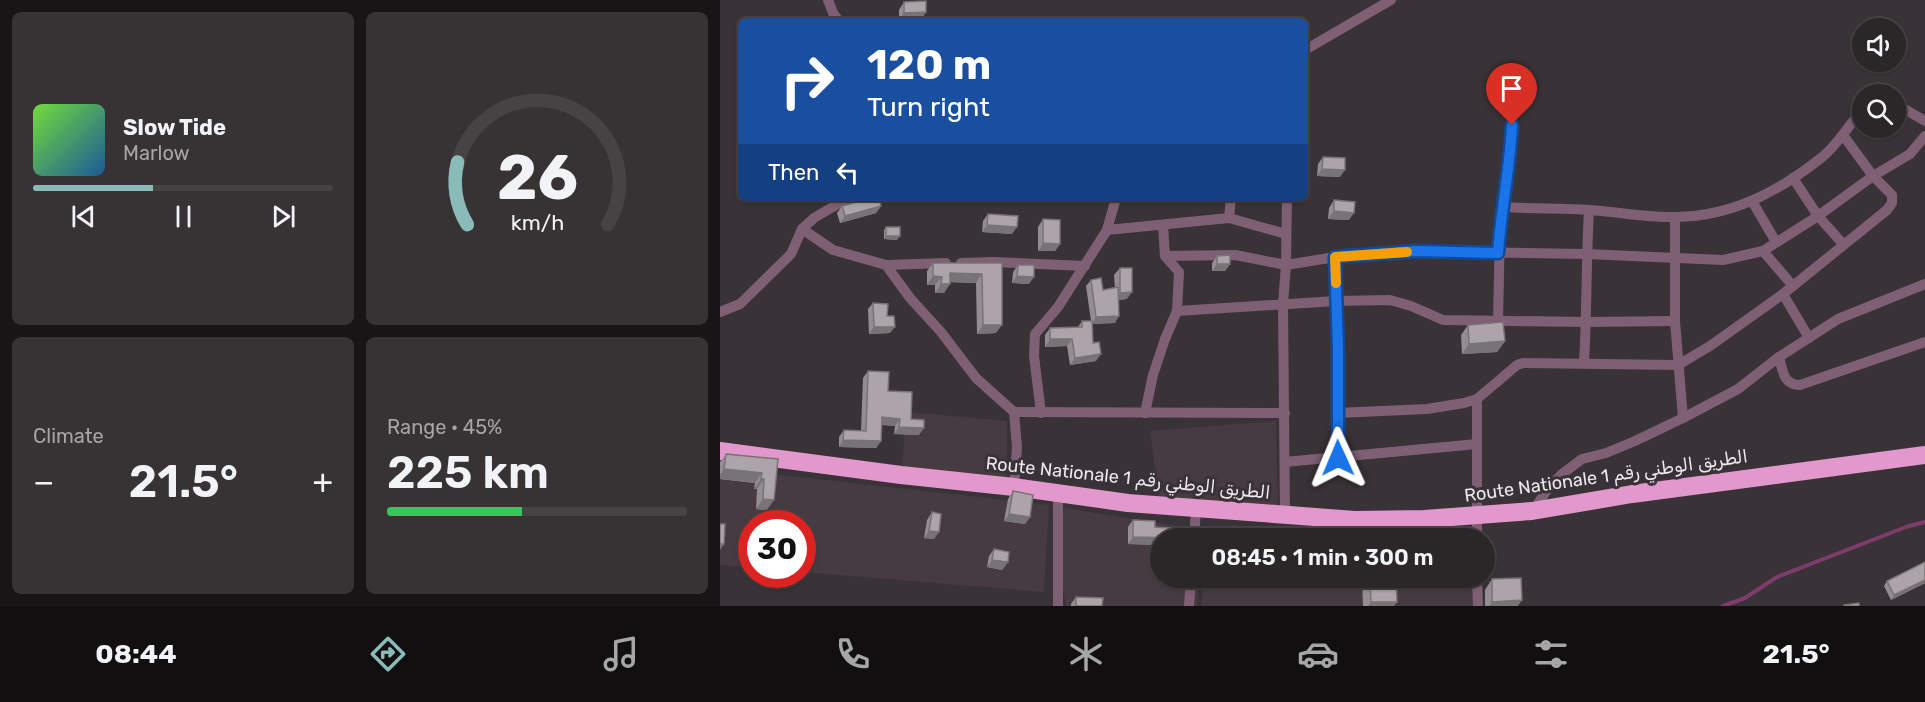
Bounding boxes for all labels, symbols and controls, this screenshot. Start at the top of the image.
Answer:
map controls [1852,18,1906,138]
button: sound [1852,18,1906,72]
text: 120 m [867,40,991,90]
icon: right [768,42,846,120]
pin [1486,63,1537,125]
icon: arrive [1495,72,1528,105]
button: search [1852,84,1906,138]
text: Turn right [867,91,990,123]
text: Slow Tide [123,114,226,141]
text: Marlow [123,141,190,165]
text: 26 [496,142,578,216]
icon: left [831,156,864,189]
text: Then [768,159,819,186]
icon: previous [67,200,100,233]
icon: pause [167,200,200,233]
icon: next [267,200,300,233]
text: km/h [510,211,564,236]
text: Range · 45% [387,415,502,439]
text: Climate [33,424,104,448]
position arrow [1306,426,1370,490]
street label: Route Nationale الطريق الوطني رقم 1 [1463,445,1749,509]
text: 225 km [387,446,549,499]
street label: Route Nationale الطريق الوطني رقم 1 [984,452,1271,506]
text: 21.5° [129,455,238,508]
text: − [33,462,54,501]
text: + [312,462,333,501]
speed limit sign: 30 [738,510,816,588]
text: 08:45 · 1 min · 300 m [1212,544,1433,571]
icon: directions [367,633,409,675]
icon: music [600,633,642,675]
icon: phone [832,633,874,675]
icon: climate [1065,633,1107,675]
icon: car [1297,633,1339,675]
icon: filters [1530,633,1572,675]
text: 08:44 [95,638,177,670]
text: 21.5° [1763,638,1830,670]

